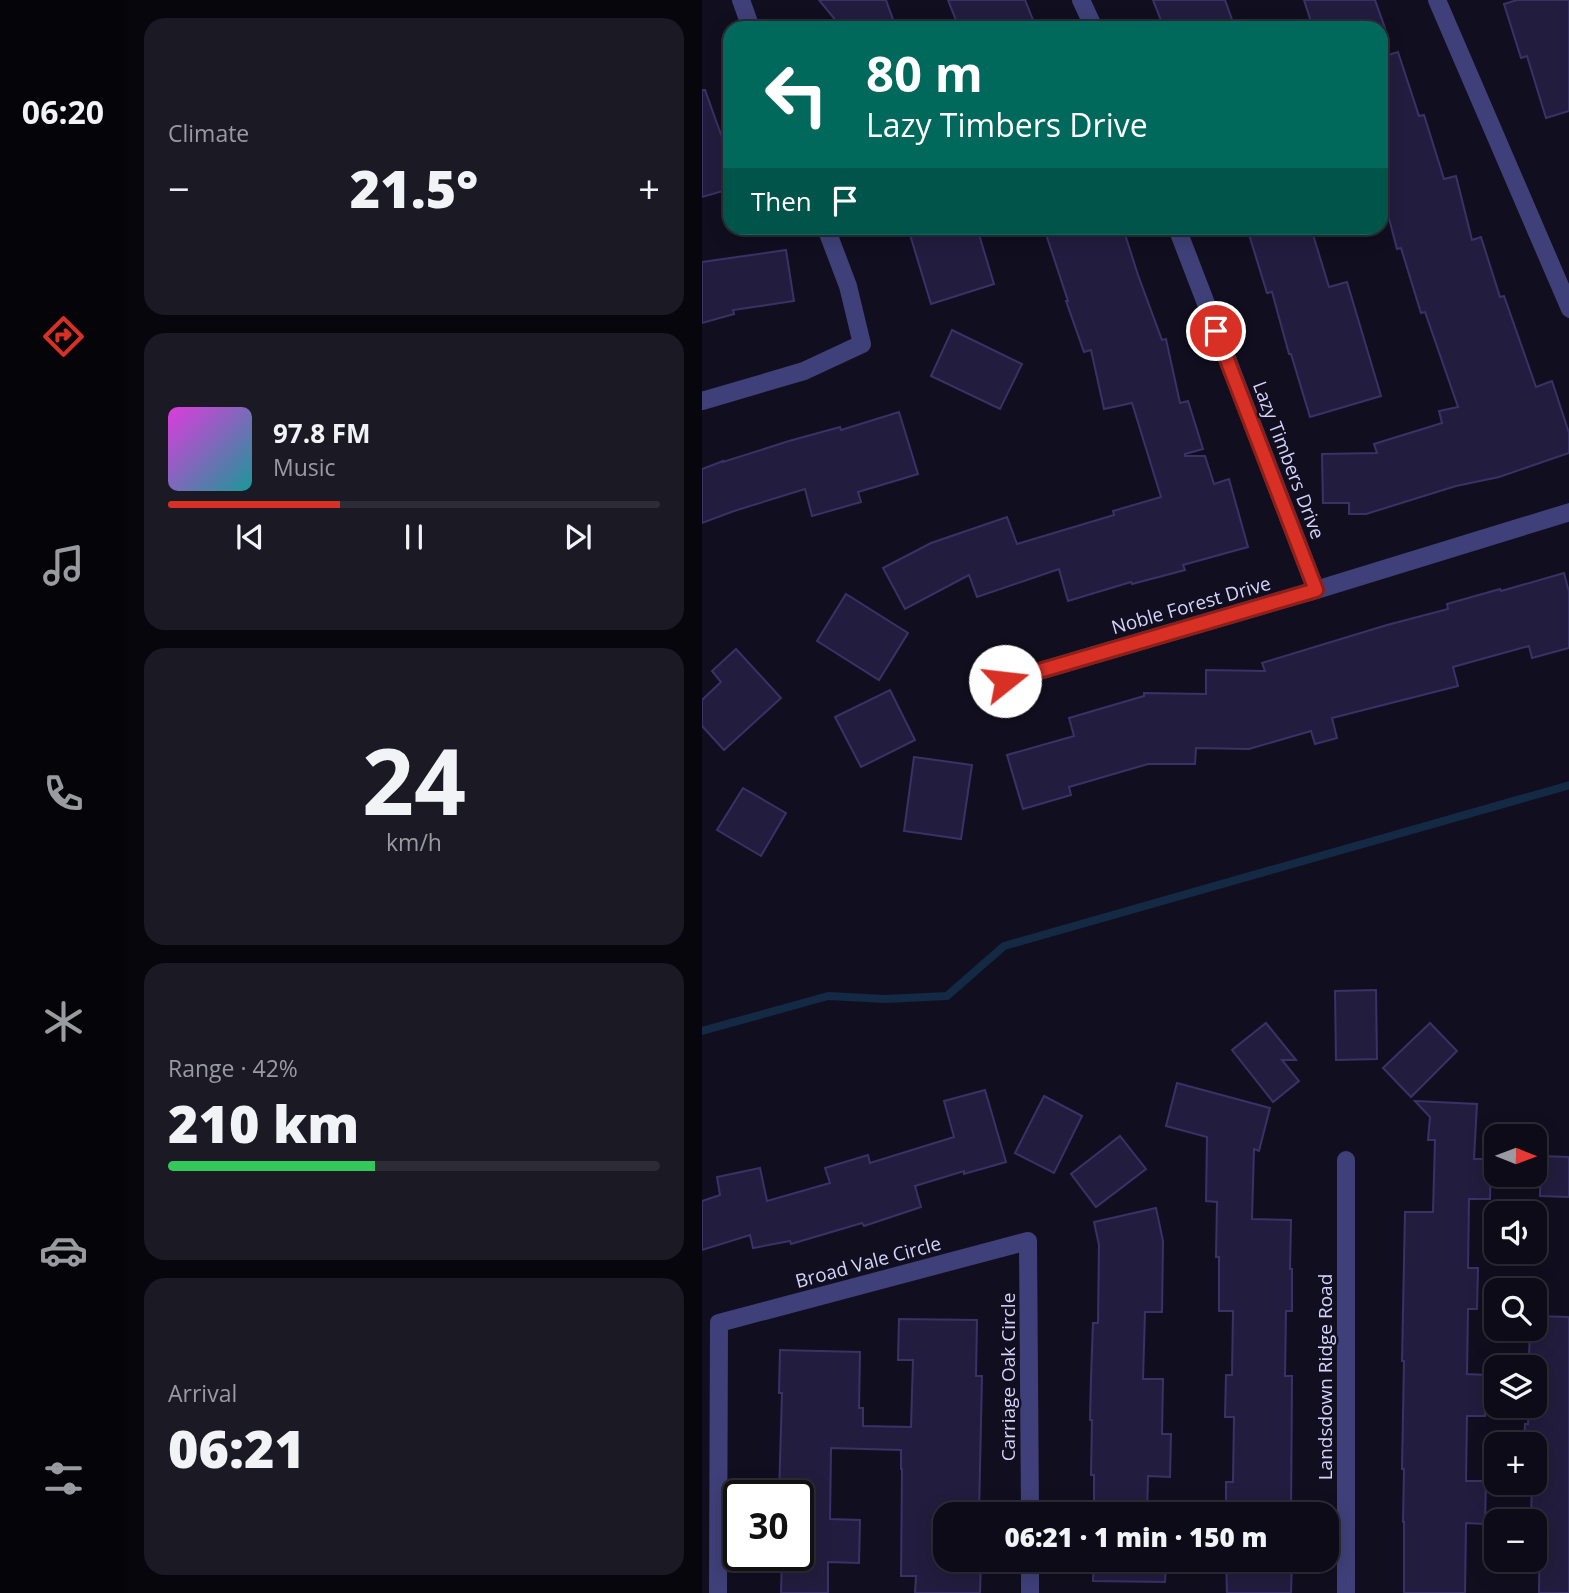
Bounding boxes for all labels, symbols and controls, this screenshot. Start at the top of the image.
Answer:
text: 80 m [866,40,983,106]
icon: left [751,49,842,140]
text: 06:20 [22,90,104,133]
text: Lazy Timbers Drive [866,103,1148,146]
text: Climate [168,117,249,149]
text: 21.5° [350,152,478,223]
text: − [168,162,190,214]
text: + [638,162,660,214]
icon: arrive [826,182,864,220]
text: Then [751,183,812,219]
pin [1186,301,1246,361]
icon: directions [39,312,88,361]
icon: arrive [1197,312,1235,350]
street label: Lazy Timbers Drive [1247,377,1331,543]
text: 97.8 FM [273,415,371,451]
text: Music [273,451,336,483]
icon: previous [231,518,269,556]
icon: pause [395,518,433,556]
icon: next [559,518,597,556]
icon: music [39,541,88,590]
street label: Noble Forest Drive [1108,570,1274,640]
position arrow [968,644,1042,718]
text: 24 [362,718,466,842]
icon: phone [39,769,88,818]
text: km/h [386,826,442,858]
icon: climate [39,997,88,1046]
text: Range · 42% [168,1052,298,1084]
text: 210 km [168,1087,359,1158]
north arrow [1484,1124,1547,1186]
map controls [1484,1124,1547,1572]
button: sound [1484,1201,1547,1264]
icon: car [39,1226,88,1275]
street label: Broad Vale Circle [792,1230,944,1294]
street label: Landsdown Ridge Road [1312,1274,1338,1480]
button: search [1484,1278,1547,1341]
street label: Carriage Oak Circle [995,1293,1021,1461]
button: layers [1484,1355,1547,1418]
text: Arrival [168,1377,237,1409]
text: 06:21 [168,1412,305,1483]
button: + [1484,1432,1547,1495]
icon: filters [39,1454,88,1503]
speed limit sign: 30 [723,1480,814,1571]
button: − [1484,1509,1547,1572]
text: 06:21 · 1 min · 150 m [1005,1519,1267,1555]

